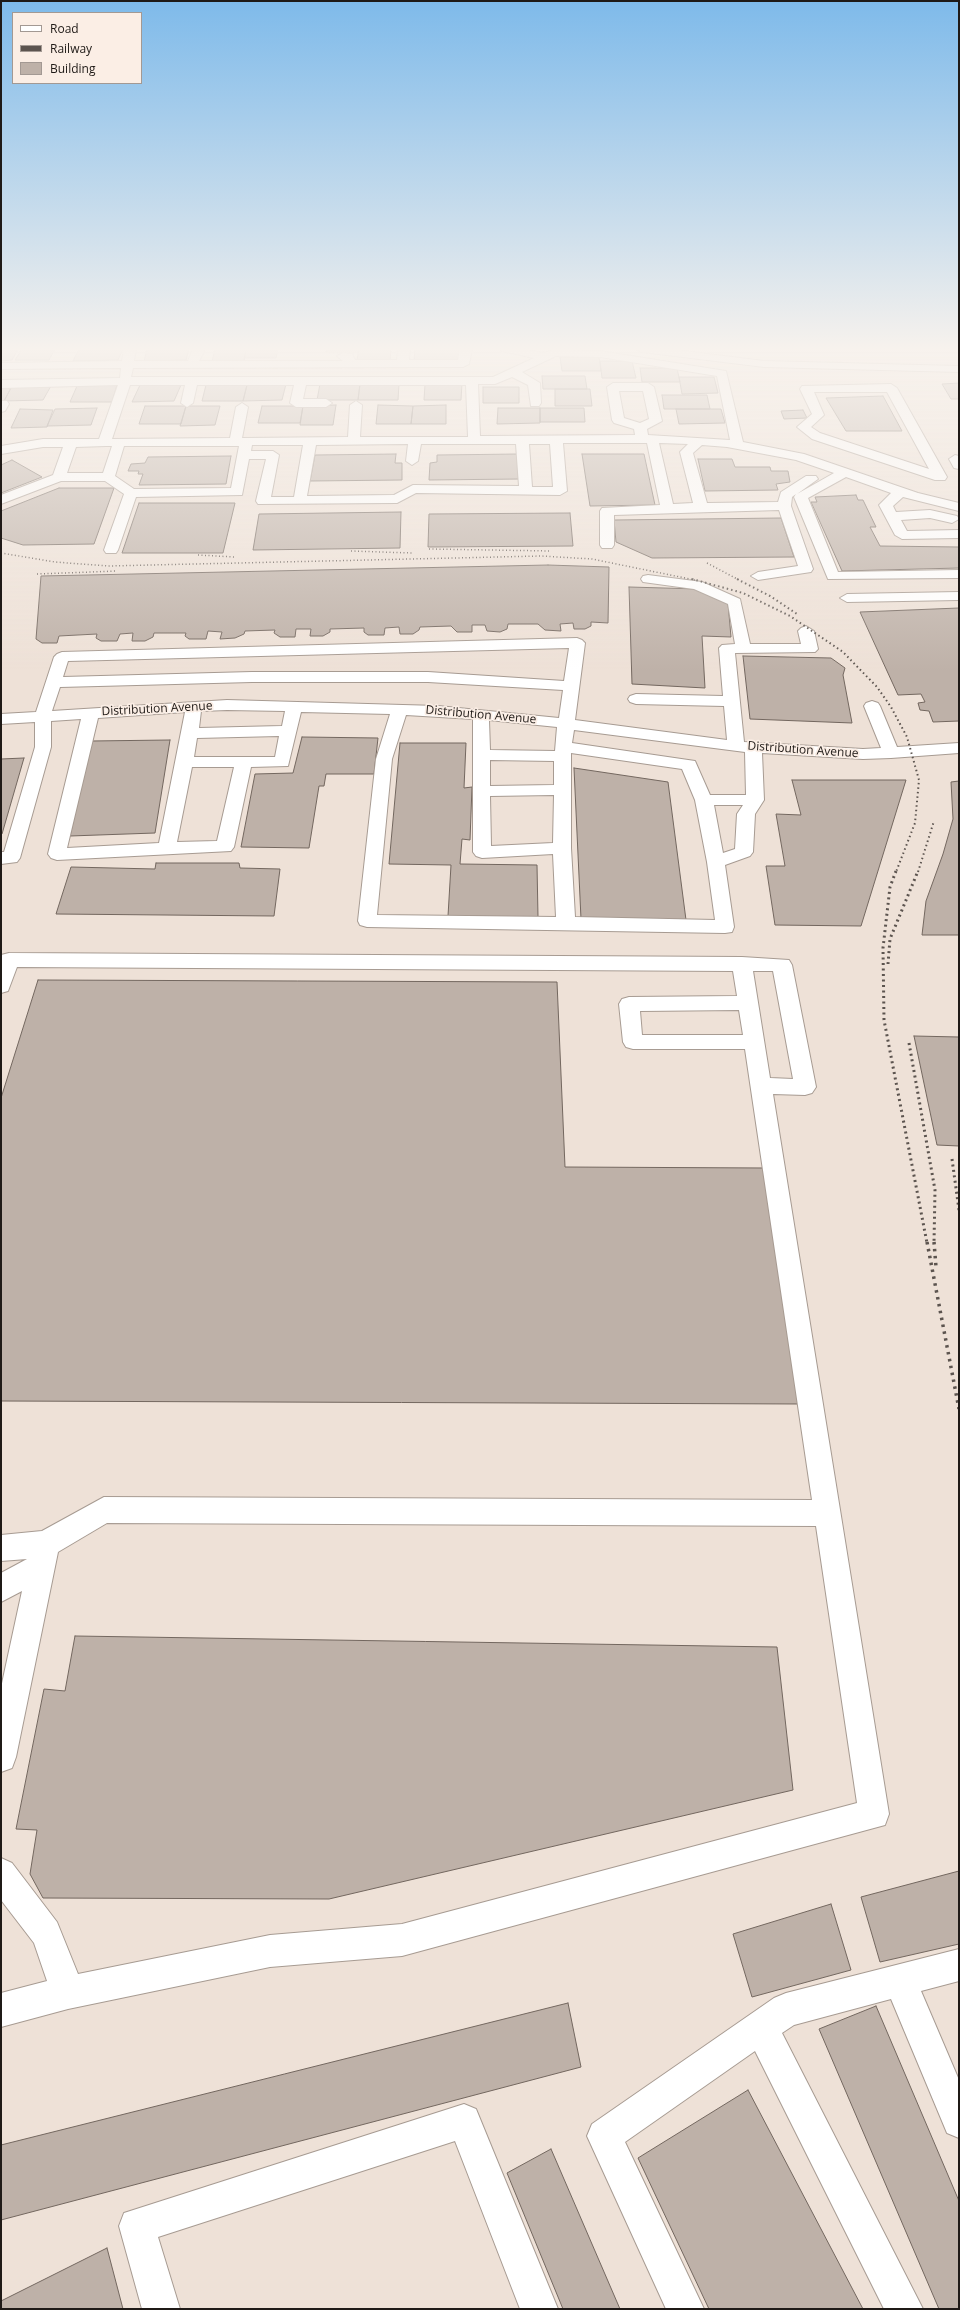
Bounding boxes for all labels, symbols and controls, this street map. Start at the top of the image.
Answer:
legend [12,12,142,84]
text: Road [50,20,79,37]
text: Railway [50,40,92,57]
text: Building [50,60,95,77]
street label: Distribution Avenue [101,699,213,719]
street label: Distribution Avenue [425,703,537,727]
street label: Distribution Avenue [747,739,859,761]

